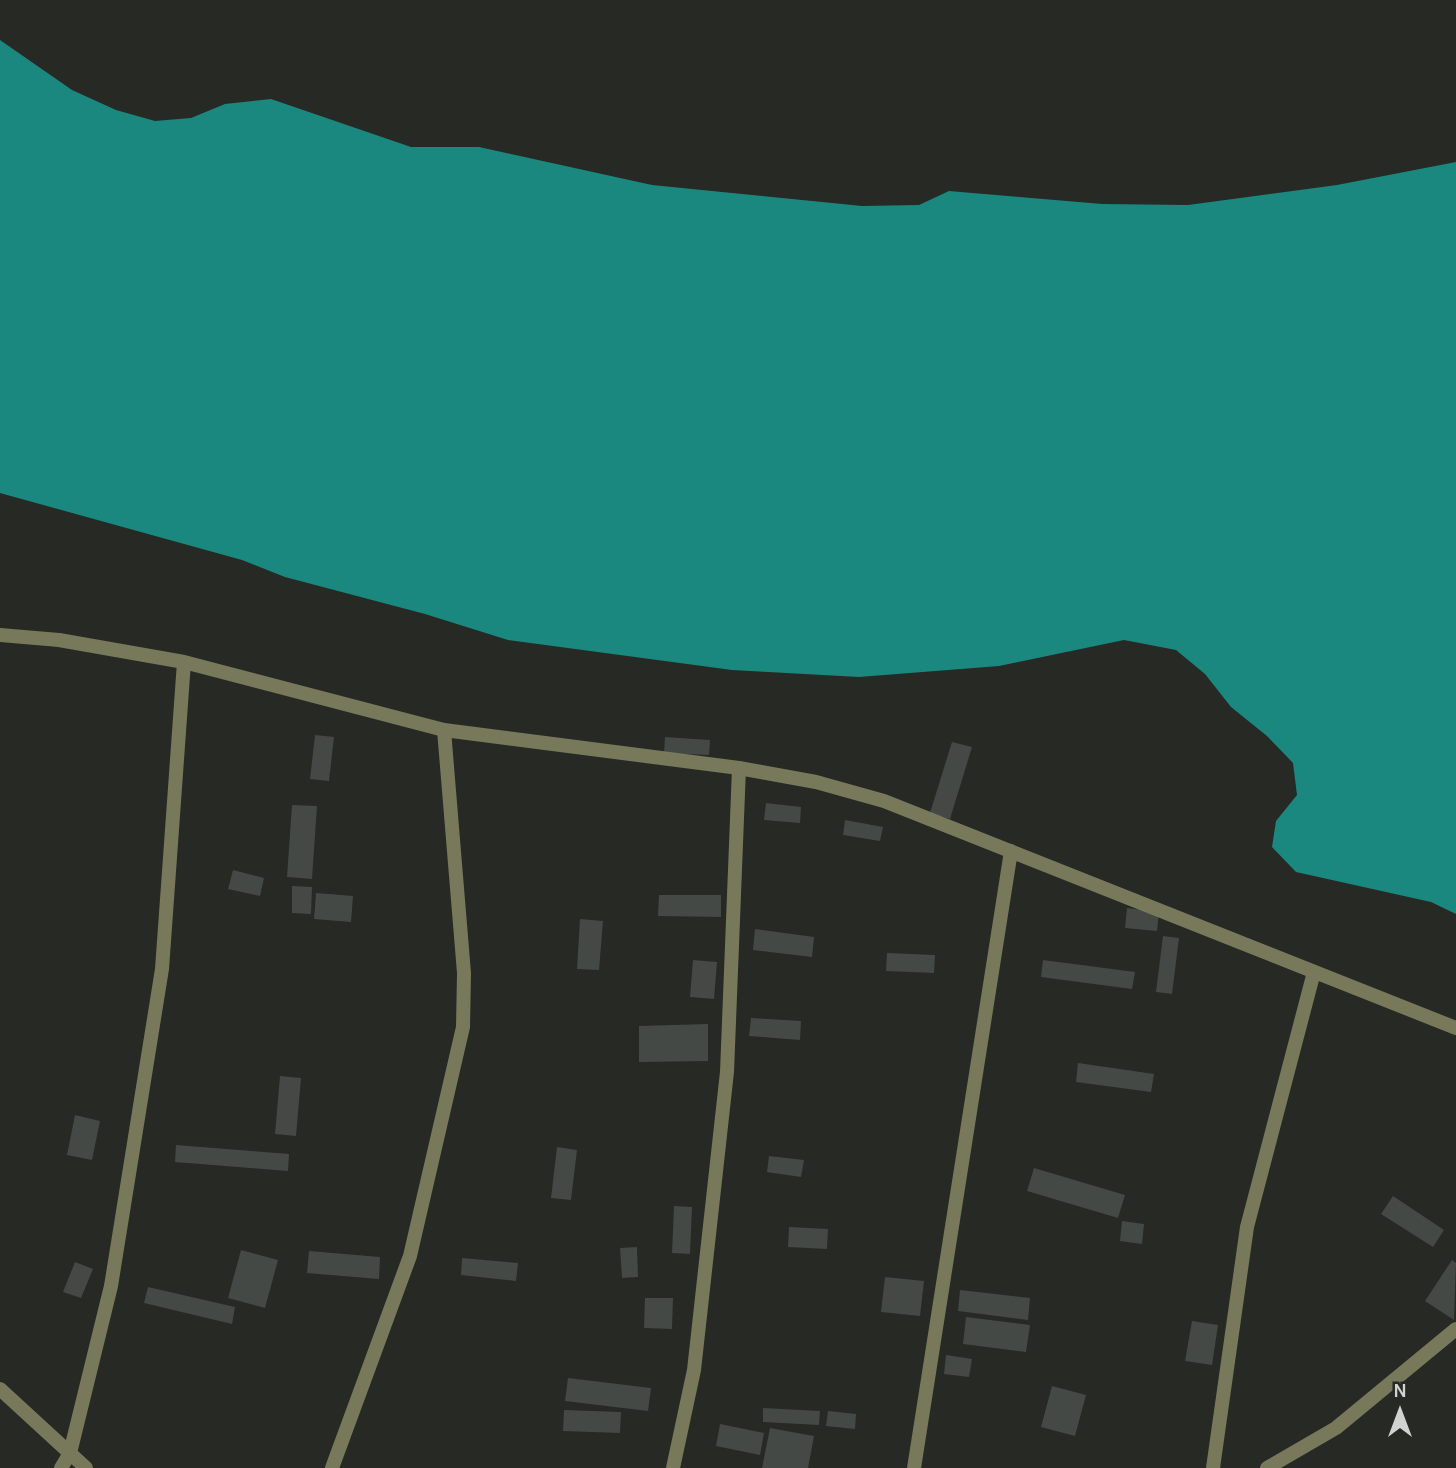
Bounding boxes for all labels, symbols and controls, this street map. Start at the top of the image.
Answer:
north arrow [1365,1377,1435,1447]
text: N [1393,1380,1407,1402]

